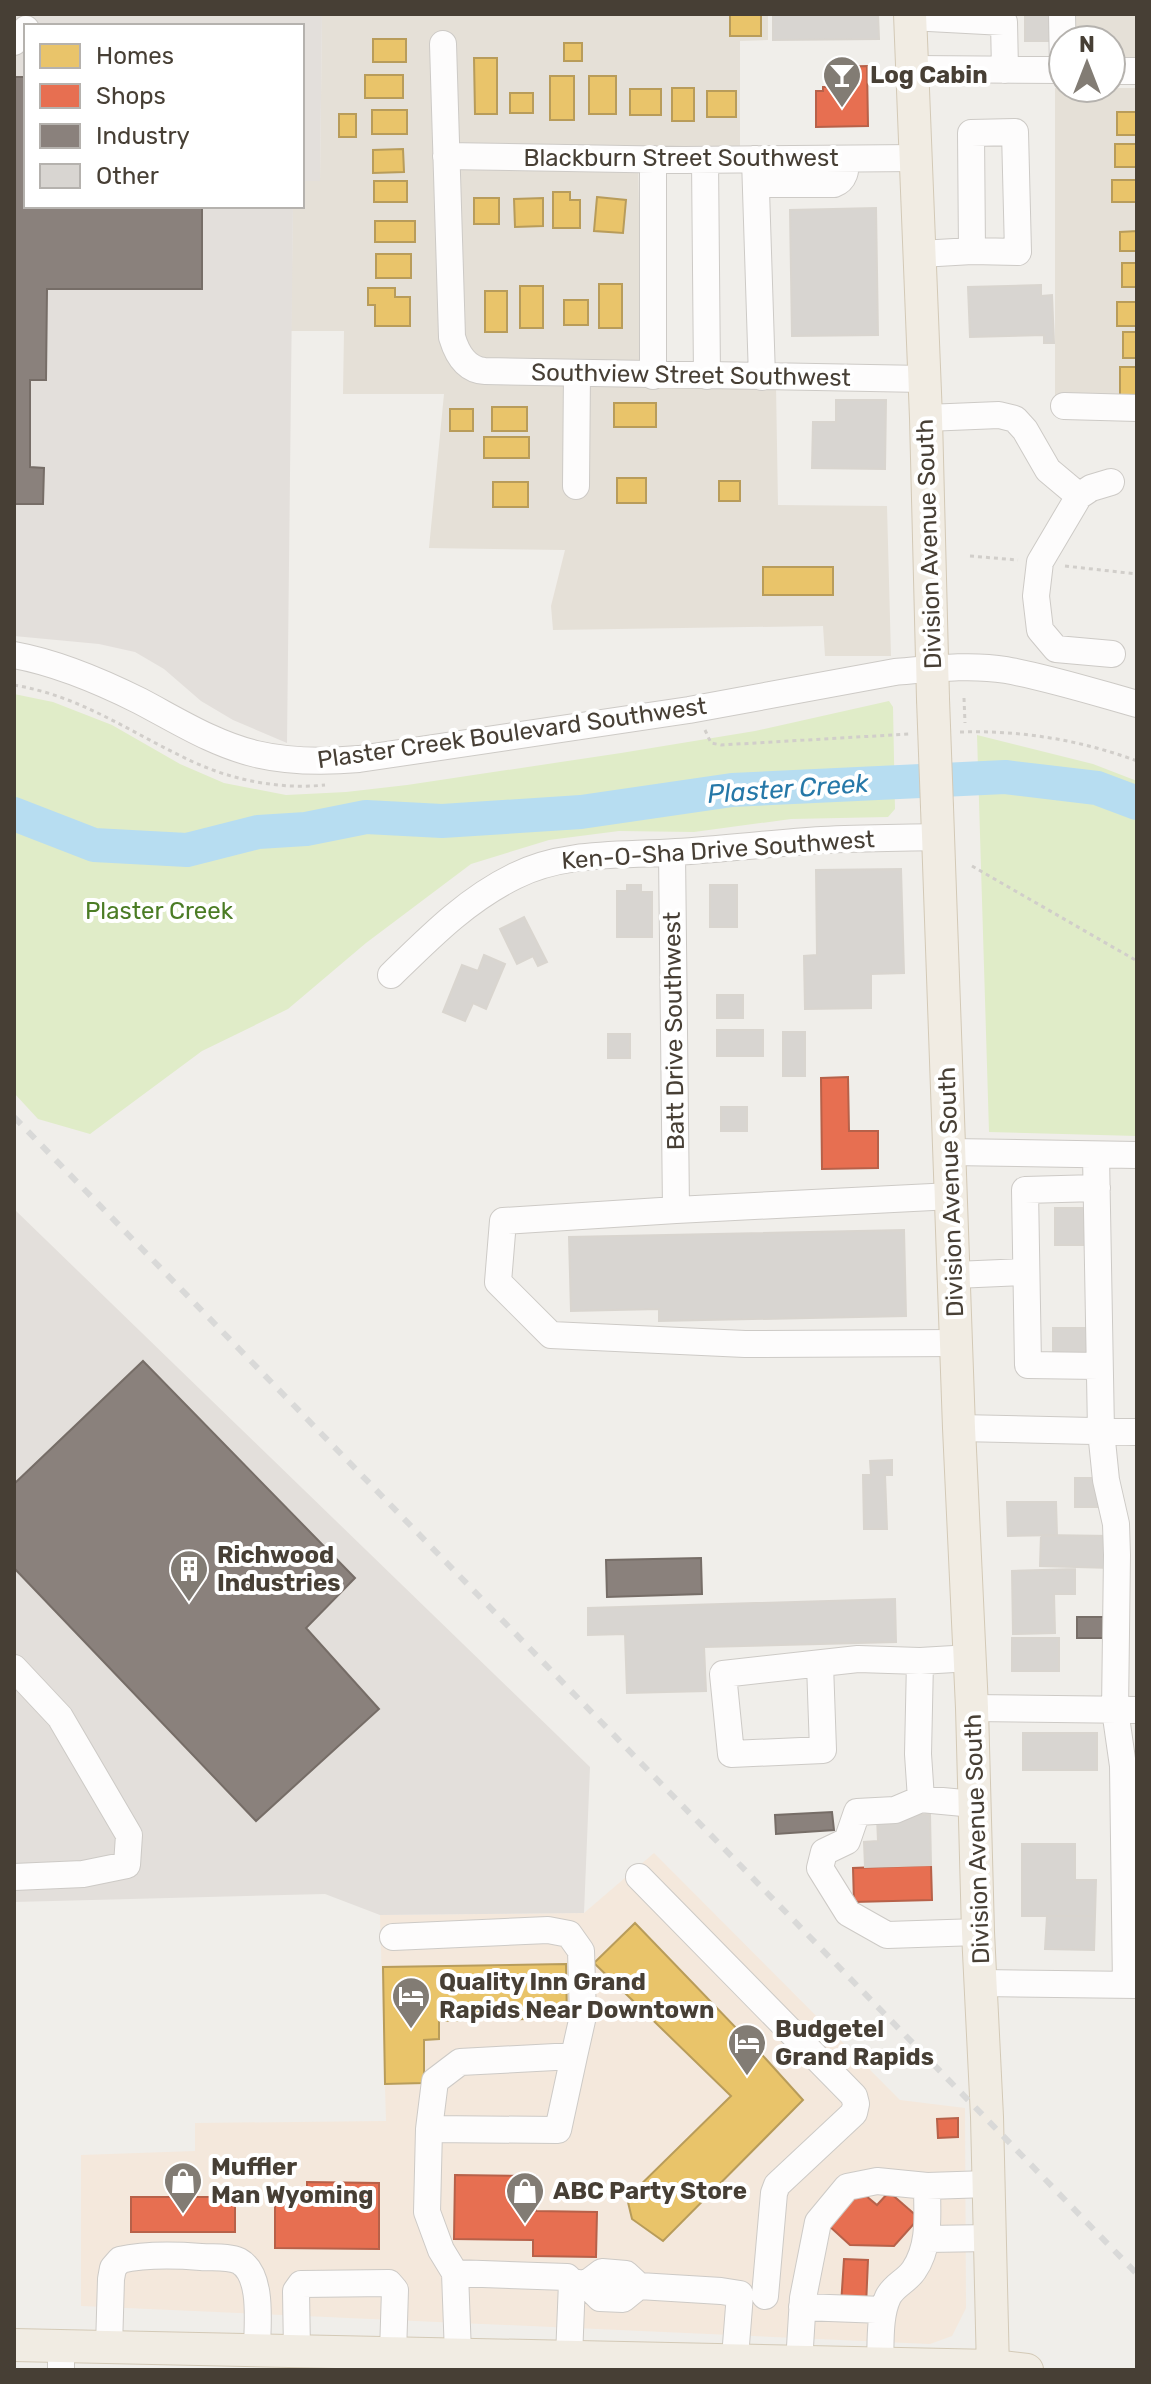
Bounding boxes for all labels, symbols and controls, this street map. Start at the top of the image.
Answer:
legend [24,24,304,208]
north arrow [1047,24,1127,104]
text: N [1079,31,1095,58]
text: Homes [96,42,174,70]
bar icon: Log Cabin [821,54,863,109]
place label: Log Cabin [870,61,988,89]
text: Shops [96,82,166,110]
text: Industry [96,122,190,150]
street label: Blackburn Street Southwest [523,144,839,172]
text: Other [96,162,159,190]
street label: Southview Street Southwest [531,358,851,392]
street label: Division Avenue South [911,419,947,669]
street label: Plaster Creek Boulevard Southwest [316,692,708,774]
water label: Plaster Creek [706,768,870,810]
street label: Ken-O-Sha Drive Southwest [560,825,876,875]
park label: Plaster Creek [85,897,234,925]
street label: Batt Drive Southwest [658,912,690,1150]
street label: Division Avenue South [933,1067,969,1317]
place label: Richwood Industries [217,1541,340,1597]
building icon: Richwood Industries [168,1548,210,1603]
street label: Division Avenue South [959,1714,995,1964]
place label: Quality Inn Grand Rapids Near Downtown [439,1968,714,2024]
hotel icon: Quality Inn Grand Rapids Near Downtown [390,1975,432,2030]
place label: Budgetel Grand Rapids [775,2015,934,2071]
hotel icon: Budgetel Grand Rapids [726,2022,768,2077]
place label: Muffler Man Wyoming [211,2153,373,2209]
shop icon: Muffler Man Wyoming [162,2160,204,2215]
shop icon: ABC Party Store [504,2170,546,2225]
place label: ABC Party Store [553,2177,747,2205]

